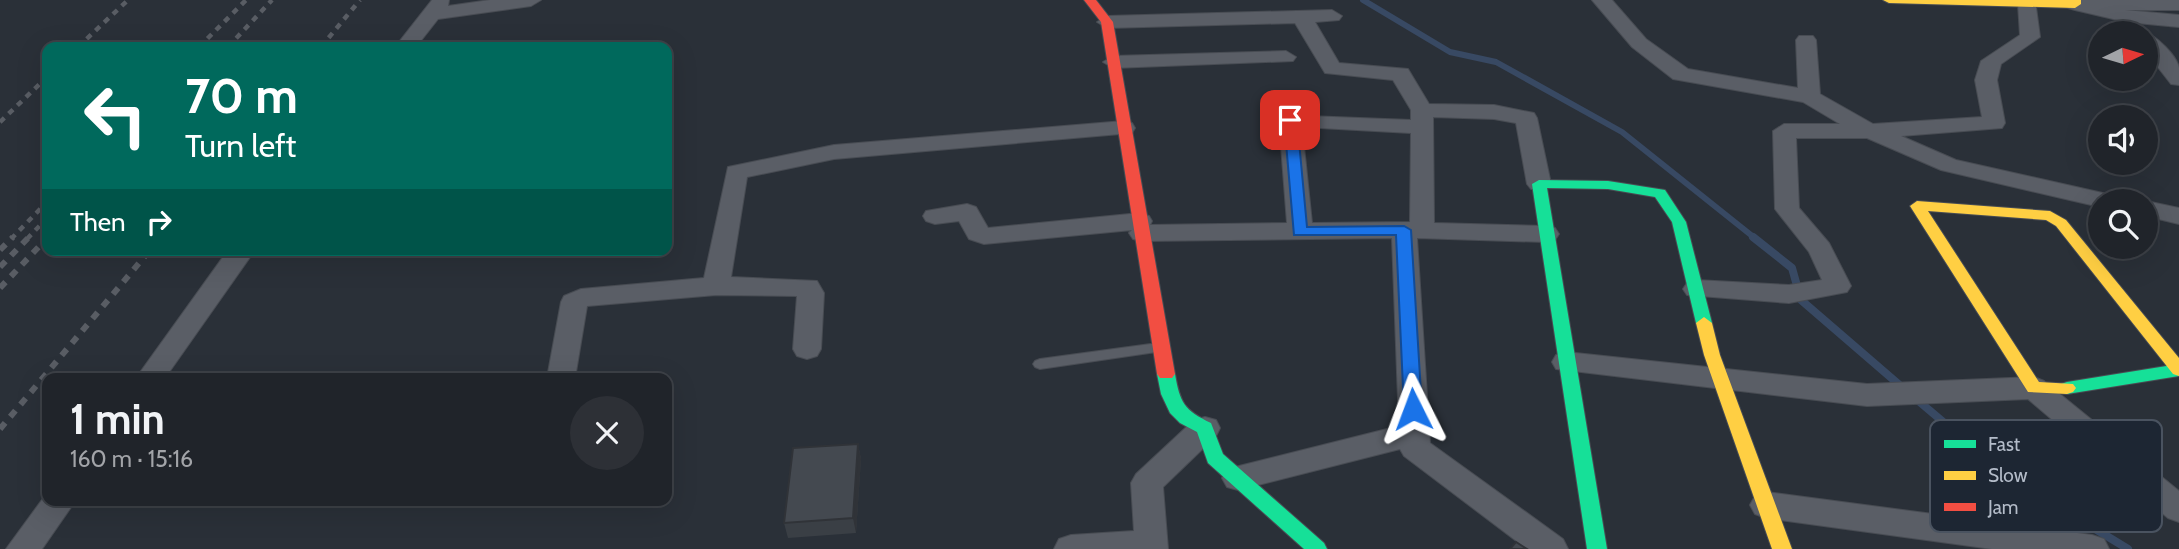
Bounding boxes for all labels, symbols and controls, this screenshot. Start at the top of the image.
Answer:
north arrow [2088,21,2158,91]
map controls [2088,21,2158,259]
text: 70 m [185,66,298,125]
icon: left [70,70,161,161]
pin [1260,90,1320,150]
icon: arrive [1271,101,1309,139]
button: sound [2088,105,2158,175]
text: Turn left [185,126,296,165]
button: search [2088,189,2158,259]
icon: right [140,203,178,241]
text: Then [70,206,126,238]
position arrow [1376,372,1450,446]
text: 1 min [70,393,165,445]
button: close [570,396,644,470]
legend [1930,420,2162,532]
text: Fast [1988,433,2021,456]
text: 160 m · 15:16 [70,445,193,473]
text: Slow [1988,464,2028,487]
text: Jam [1987,496,2018,519]

